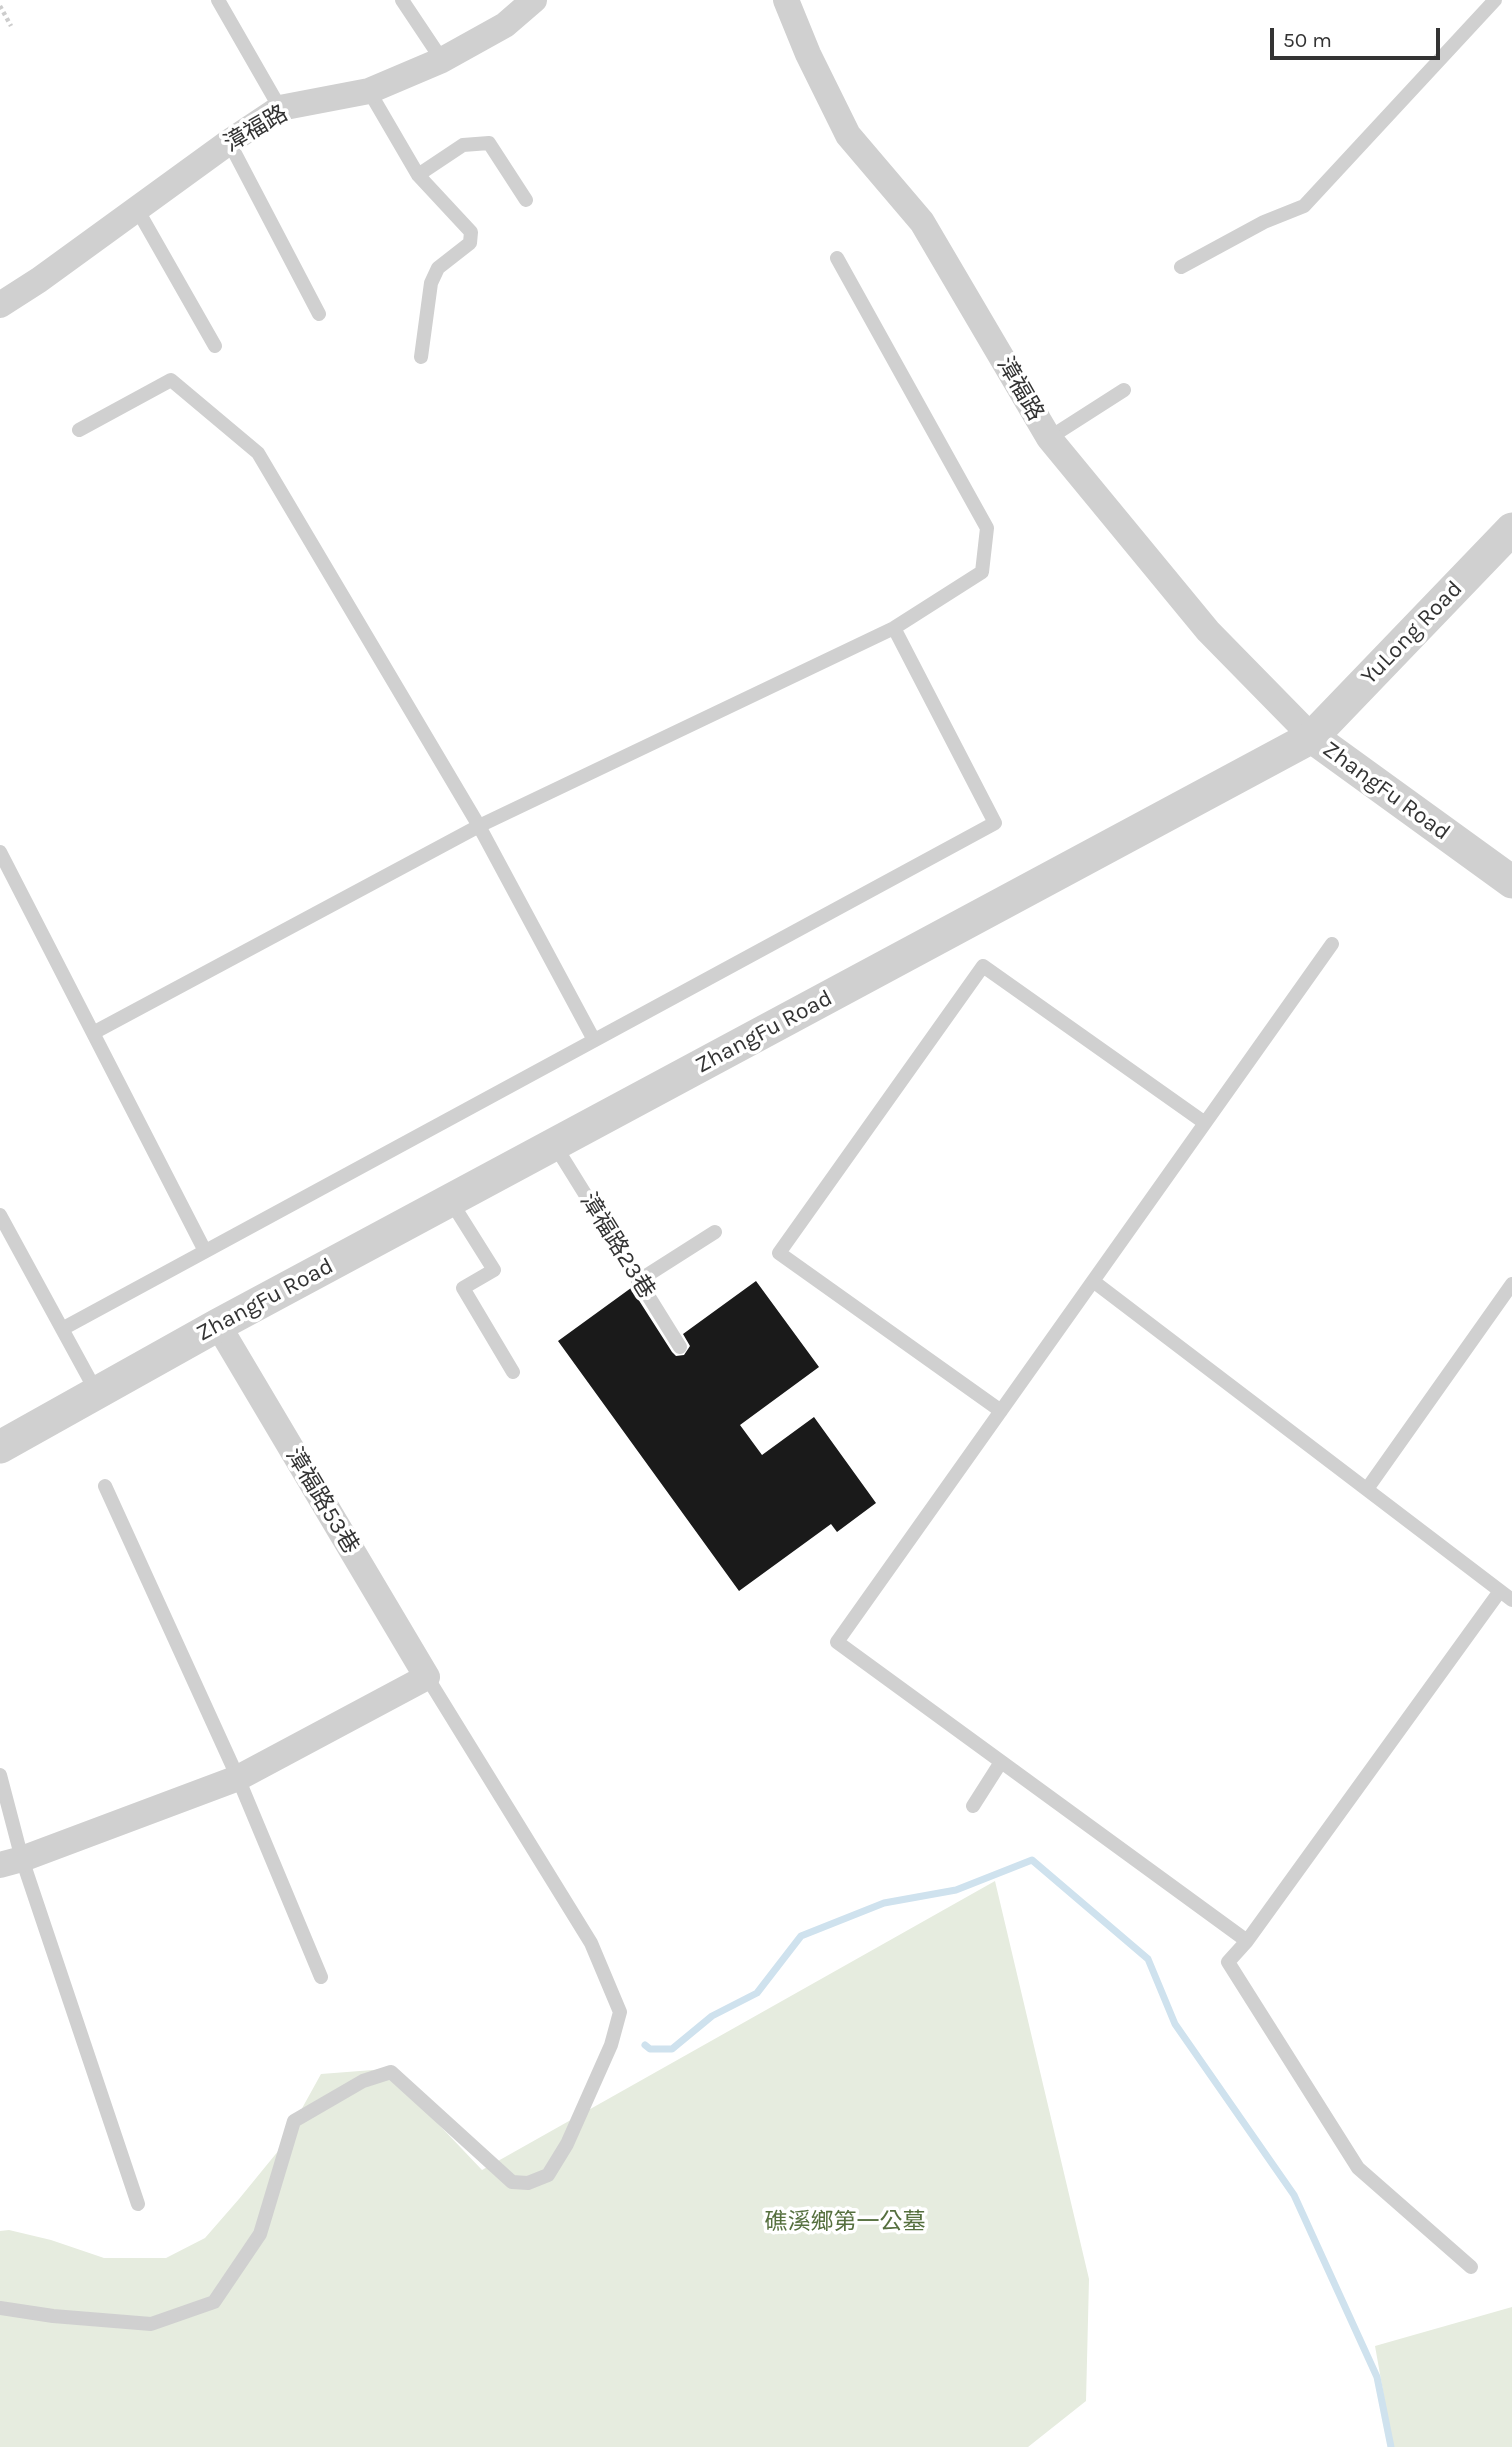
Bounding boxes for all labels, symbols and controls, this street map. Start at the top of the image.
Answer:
scale bar [1274,14,1444,58]
text: 50 m [1283,28,1332,52]
street label: 漳福路 [219,100,293,158]
street label: 漳福路 [991,352,1049,426]
street label: YuLong Road [1356,575,1468,691]
street label: ZhangFu Road [1317,736,1455,846]
street label: ZhangFu Road [691,984,837,1080]
street label: 漳福路23巷 [574,1188,660,1304]
street label: ZhangFu Road [192,1252,338,1348]
street label: 漳福路53巷 [280,1443,364,1559]
park label: 礁溪鄉第一公墓 [765,2208,925,2236]

